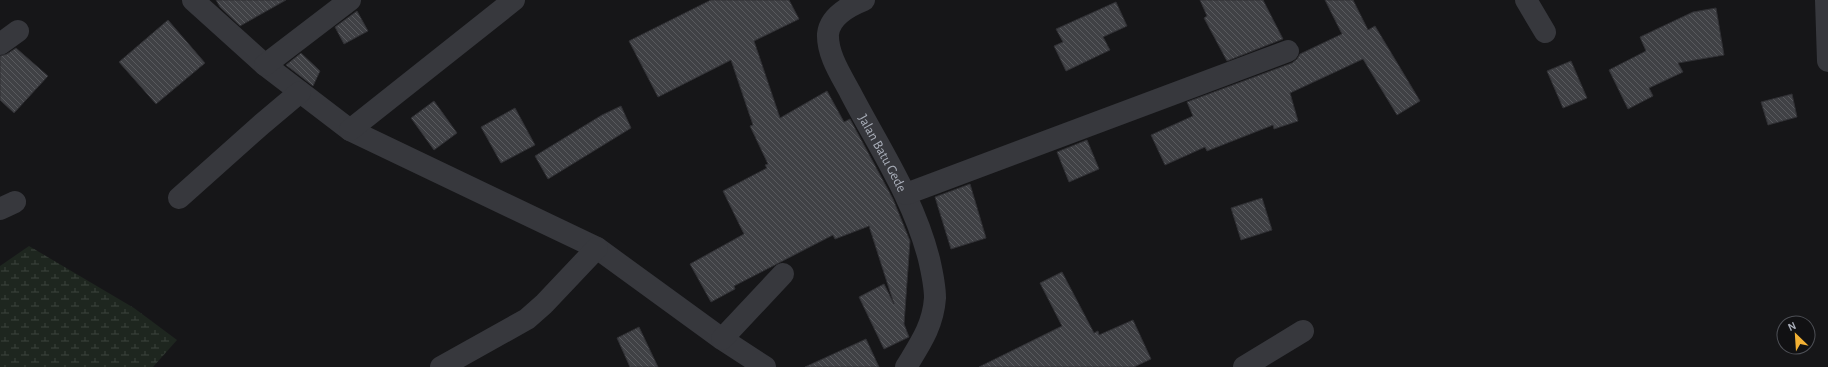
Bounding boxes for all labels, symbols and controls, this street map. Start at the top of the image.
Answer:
street label: Jalan Batu Gede [855,112,909,194]
north arrow [1776,315,1816,355]
text: N [1786,320,1798,333]

